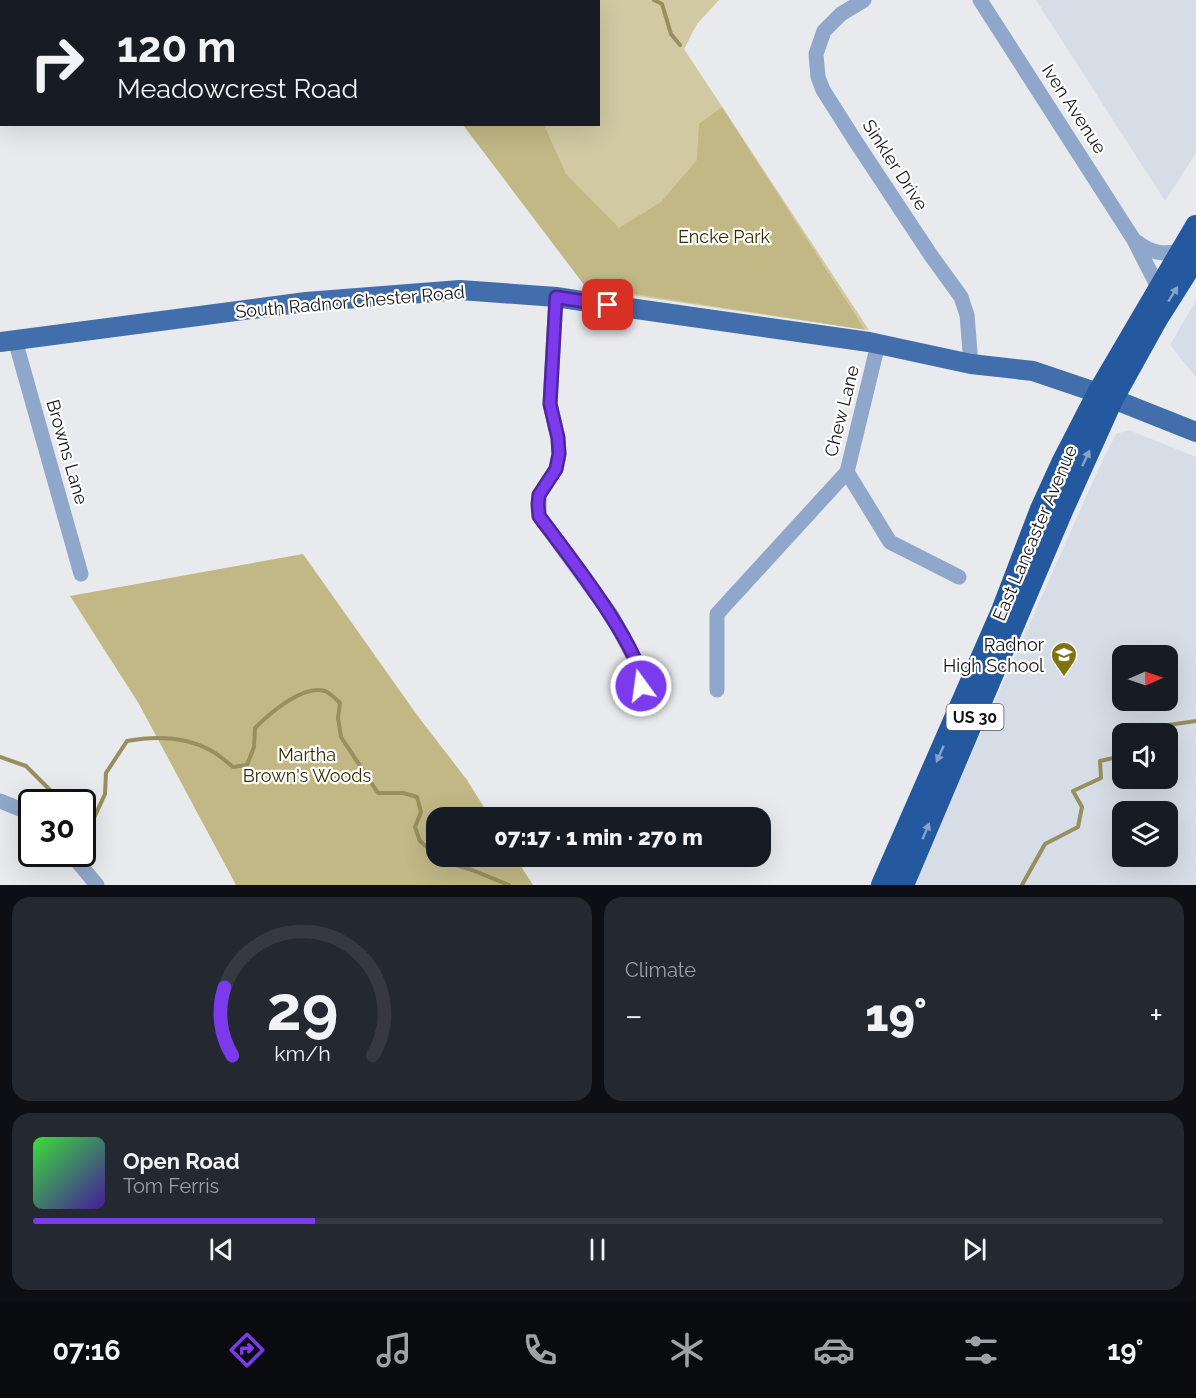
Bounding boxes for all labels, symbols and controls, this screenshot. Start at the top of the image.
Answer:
text: 120 m [117,23,236,72]
icon: right [18,24,96,102]
street label: Iven Avenue [1038,60,1111,158]
text: Meadowcrest Road [117,73,358,104]
street label: Sinkler Drive [858,115,933,214]
park label: Encke Park [678,226,771,247]
pin [582,279,633,330]
street label: South Radnor Chester Road [234,281,465,322]
one-way arrow [1167,286,1178,302]
icon: arrive [591,288,624,321]
street label: Chew Lane [820,363,863,459]
street label: Browns Lane [42,397,93,507]
street label: East Lancaster Avenue [988,441,1081,624]
one-way arrow [1081,448,1091,466]
place label: Radnor High School [943,634,1045,676]
school or university icon: Radnor High School [1049,640,1079,678]
north arrow [1112,645,1178,711]
map controls [1112,645,1178,867]
position arrow [609,654,673,718]
road number: US 30 [946,704,1004,730]
button: sound [1112,723,1178,789]
park label: Martha Brown's Woods [243,744,371,786]
one-way arrow [935,745,944,763]
speed limit sign: 30 [18,789,96,867]
button: layers [1112,801,1178,867]
one-way arrow [921,823,930,840]
text: 07:17 · 1 min · 270 m [494,824,703,850]
text: Climate [625,958,696,982]
text: 29 [266,971,338,1045]
text: 19° [865,989,927,1042]
text: − [625,996,643,1035]
text: + [1149,996,1163,1035]
text: km/h [274,1041,330,1066]
text: Open Road [123,1148,240,1174]
text: Tom Ferris [123,1174,219,1198]
icon: previous [205,1233,238,1266]
icon: pause [581,1233,614,1266]
icon: next [958,1233,991,1266]
icon: directions [226,1329,268,1371]
icon: music [373,1329,415,1371]
icon: phone [519,1329,561,1371]
icon: climate [666,1329,708,1371]
icon: car [813,1329,855,1371]
icon: filters [960,1329,1002,1371]
text: 07:16 [52,1335,121,1366]
text: 19° [1107,1335,1143,1366]

